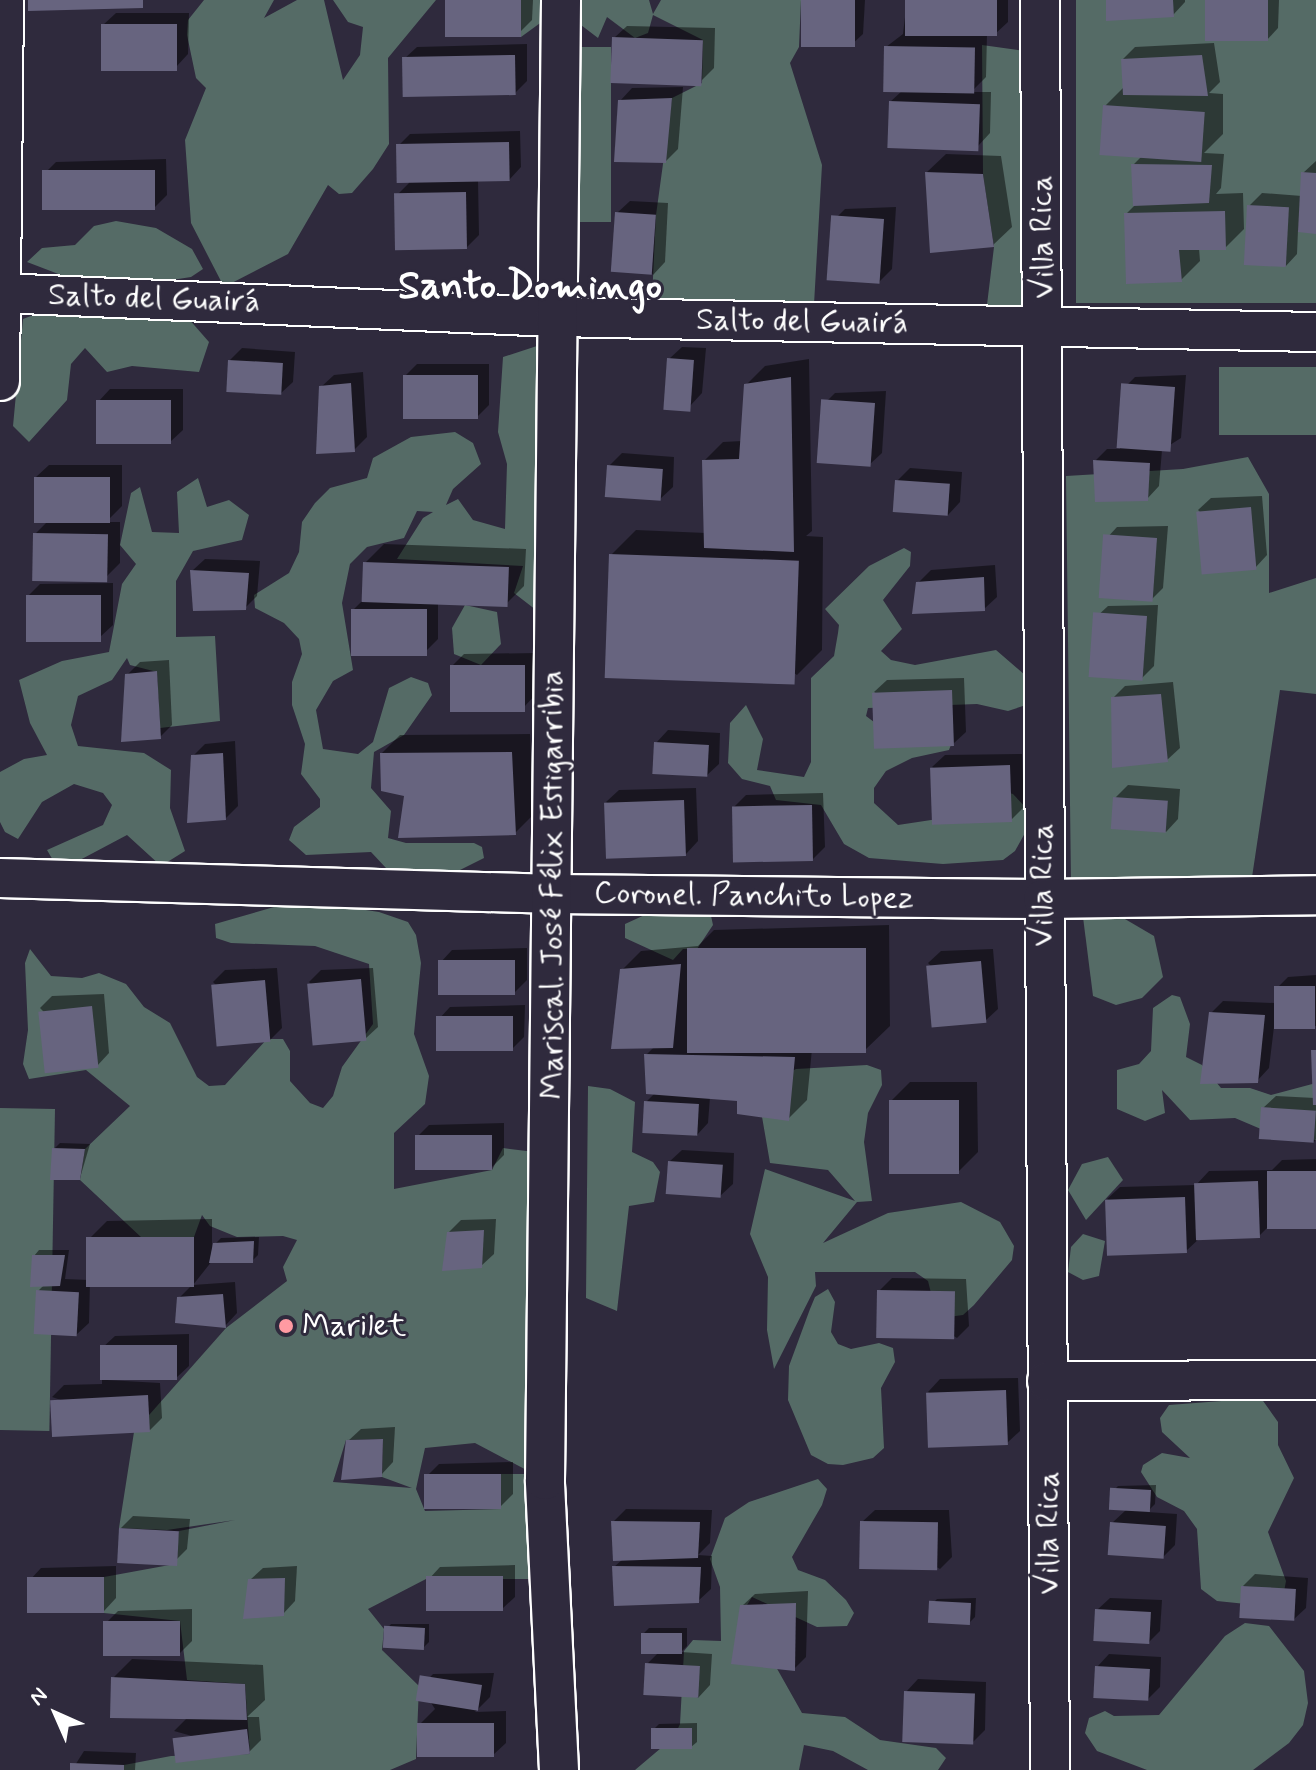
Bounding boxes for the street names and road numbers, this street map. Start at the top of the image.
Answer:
street label: Villa Rica [1023,175,1063,299]
street label: Salto del Guairá [47,276,261,322]
street label: Salto del Guairá [696,301,908,343]
street label: Mariscal. José Félix Estigarribia [534,670,572,1100]
street label: Villa Rica [1024,824,1062,946]
street label: Coronel. Panchito Lopez [591,874,917,918]
street label: Villa Rica [1030,1472,1068,1594]

